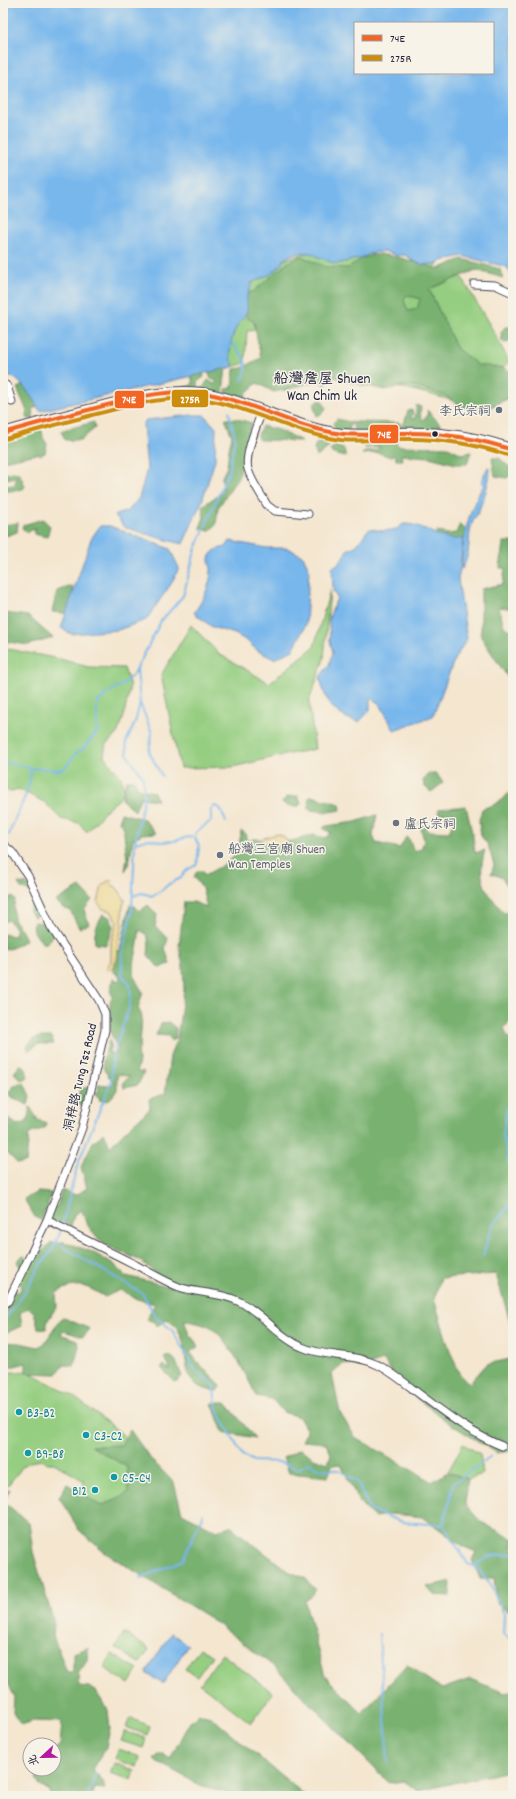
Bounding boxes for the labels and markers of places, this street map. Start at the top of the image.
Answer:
place label: 李氏宗祠 [439,403,491,422]
marker: 李氏宗祠 [494,405,504,415]
unlabelled marker [430,429,440,439]
place label: 盧氏宗祠 [404,816,456,835]
marker: 盧氏宗祠 [391,818,401,828]
place label: 船灣三宮廟 Shuen Wan Temples [228,841,325,875]
marker: 船灣三宮廟 Shuen Wan Temples [215,850,225,860]
place label: B3-B2 [27,1405,55,1424]
marker: B3-B2 [14,1407,24,1417]
place label: C3-C2 [94,1428,123,1447]
marker: C3-C2 [81,1430,91,1440]
place label: B9-B8 [36,1446,64,1465]
marker: B9-B8 [23,1448,33,1458]
place label: C5-C4 [122,1470,151,1489]
marker: C5-C4 [109,1472,119,1482]
place label: B12 [72,1483,87,1502]
marker: B12 [90,1485,100,1495]

